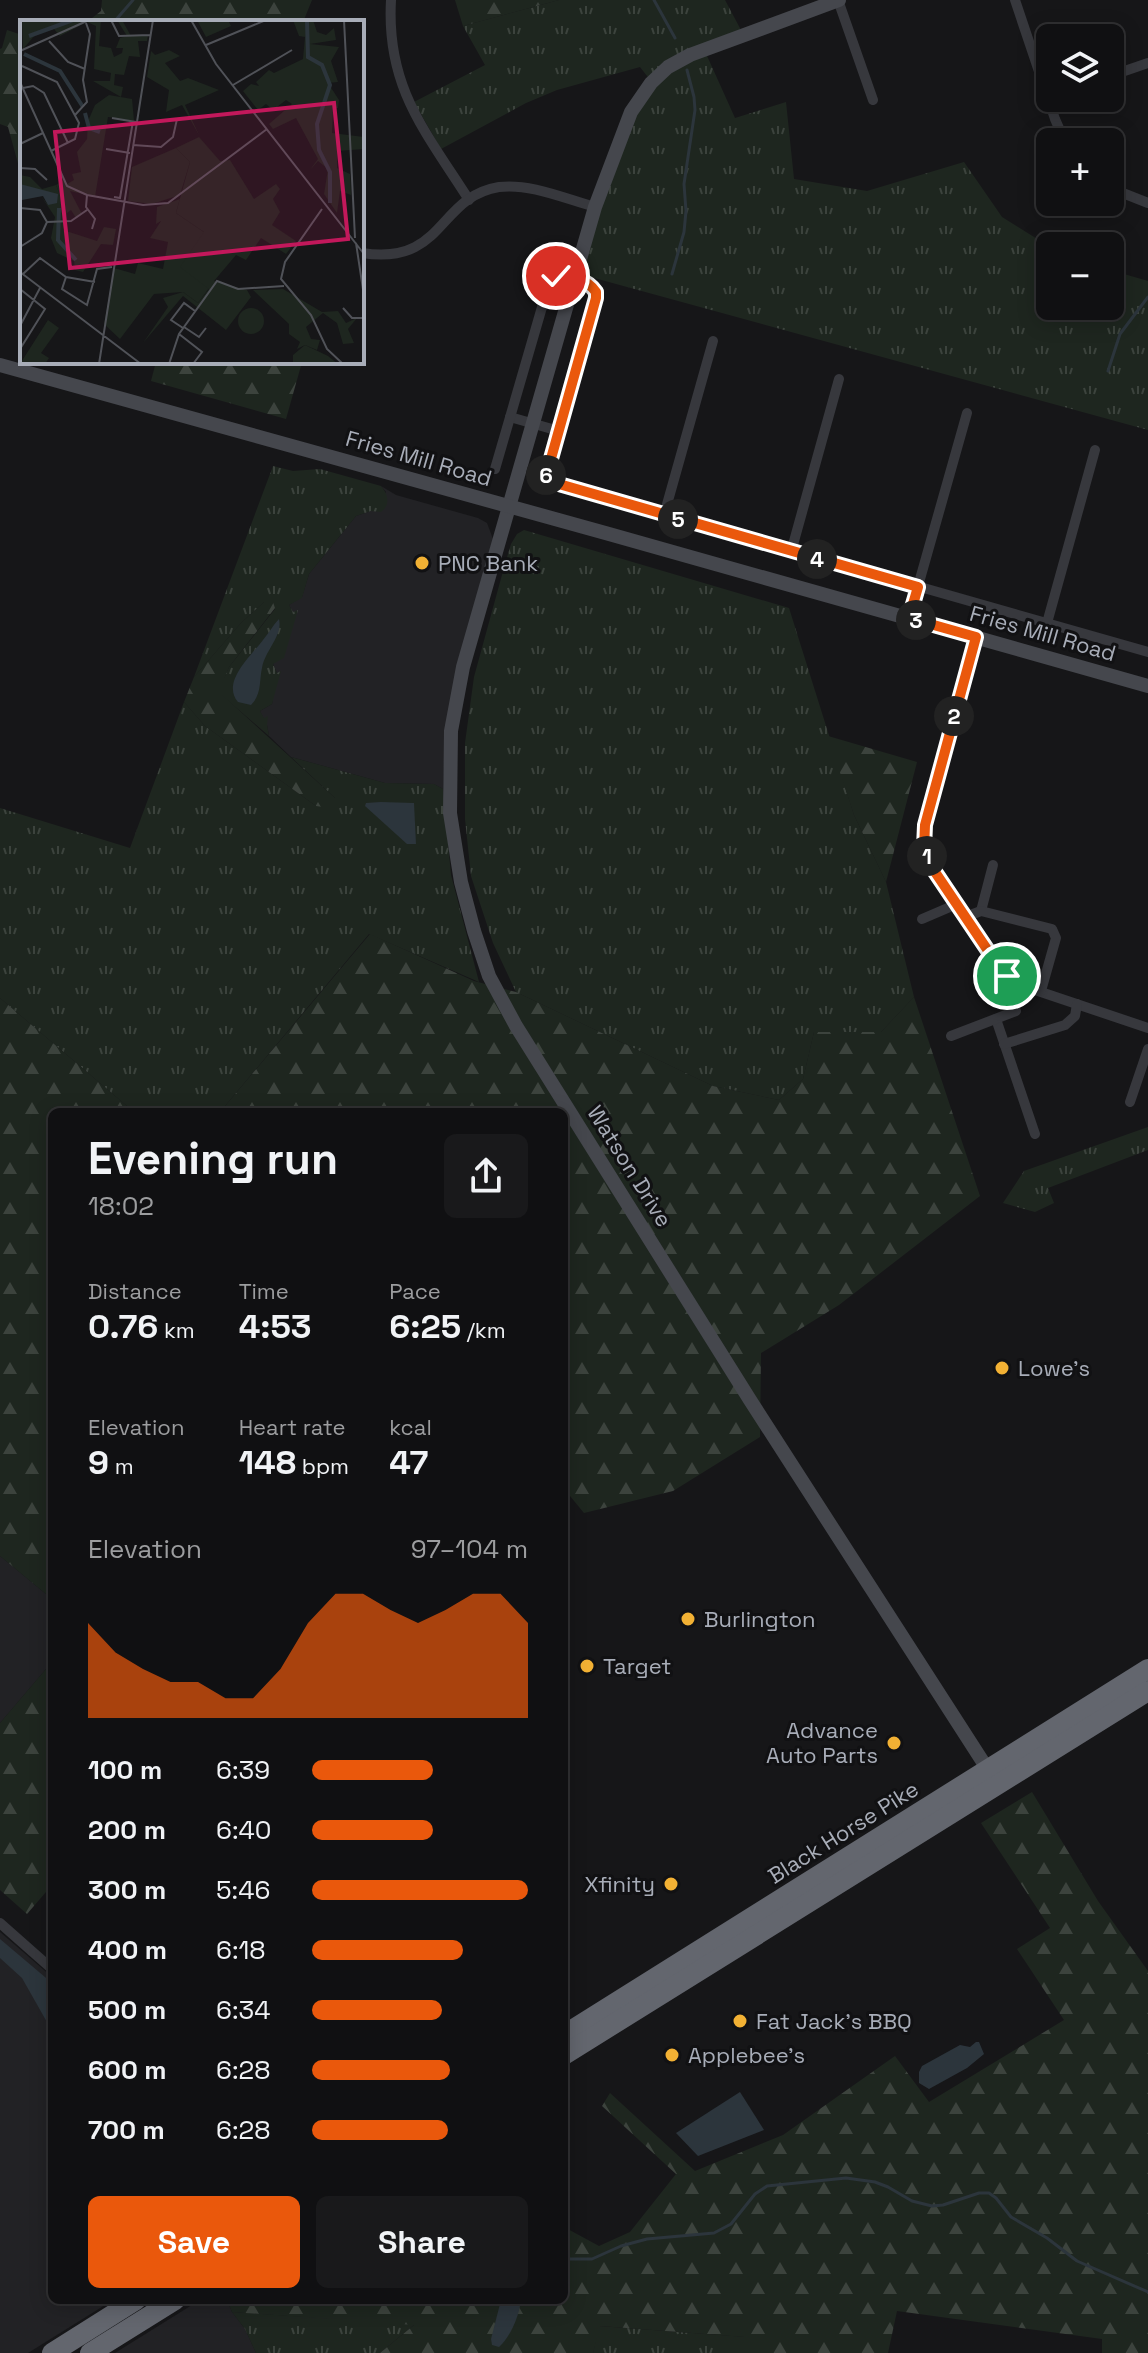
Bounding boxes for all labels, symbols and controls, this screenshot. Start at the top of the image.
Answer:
inset map [20,20,364,364]
map controls [1036,24,1124,320]
button: layers [1036,24,1124,112]
button: + [1036,128,1124,216]
button: − [1036,232,1124,320]
pin [522,242,590,310]
icon: check [534,254,578,298]
street label: Fries Mill Road [343,424,495,492]
pin: 6 [526,455,566,495]
text: 6 [539,461,553,489]
pin: 5 [658,499,698,539]
text: 5 [671,505,685,533]
pin: 4 [797,539,837,579]
text: 4 [810,545,824,573]
place label: PNC Bank [438,549,538,577]
marker: PNC Bank [413,554,431,572]
street label: Fries Mill Road [967,599,1119,667]
pin: 3 [896,600,936,640]
text: 3 [909,606,923,634]
pin: 2 [934,696,974,736]
text: 2 [947,702,961,730]
pin: 1 [907,836,947,876]
text: 1 [922,842,932,870]
pin [973,942,1041,1010]
icon: arrive [985,954,1029,998]
street label: Watson Drive [582,1100,678,1232]
text: Evening run [88,1131,338,1187]
button: share [444,1134,528,1218]
text: 18:02 [88,1189,154,1223]
text: Distance [88,1277,182,1305]
text: Time [239,1277,289,1305]
text: Pace [389,1277,441,1305]
text: 0.76 [88,1305,158,1348]
text: 4:53 [239,1305,311,1348]
text: 6:25 [389,1305,461,1348]
text: km [158,1316,195,1344]
text: /km [461,1316,506,1344]
place label: Lowe's [1018,1354,1090,1382]
marker: Lowe's [993,1359,1011,1377]
text: Elevation [88,1413,184,1441]
text: Heart rate [239,1413,345,1441]
text: kcal [389,1413,432,1441]
text: 9 [88,1441,109,1484]
text: 148 [239,1441,296,1484]
text: 47 [389,1441,428,1484]
text: m [109,1452,134,1480]
text: bpm [296,1452,349,1480]
text: Elevation [88,1532,202,1566]
text: 97–104 m [411,1532,528,1566]
place label: Burlington [704,1605,816,1633]
marker: Burlington [679,1610,697,1628]
place label: Target [603,1652,671,1680]
marker: Target [578,1657,596,1675]
place label: Advance Auto Parts [766,1716,878,1769]
marker: Advance Auto Parts [885,1734,903,1752]
text: 100 m [88,1753,162,1787]
text: 6:39 [216,1753,270,1787]
street label: Black Horse Pike [763,1775,923,1889]
text: 200 m [88,1813,166,1847]
text: 6:40 [216,1813,271,1847]
place label: Xfinity [584,1870,655,1898]
text: 300 m [88,1873,166,1907]
text: 5:46 [216,1873,270,1907]
marker: Xfinity [662,1875,680,1893]
text: 400 m [88,1933,167,1967]
text: 6:18 [216,1933,266,1967]
text: 500 m [88,1993,166,2027]
text: 6:34 [216,1993,270,2027]
place label: Fat Jack's BBQ [756,2007,912,2035]
marker: Fat Jack's BBQ [731,2012,749,2030]
place label: Applebee's [688,2041,805,2069]
marker: Applebee's [663,2046,681,2064]
text: 600 m [88,2053,167,2087]
text: 6:28 [216,2053,270,2087]
text: 700 m [88,2113,165,2147]
text: 6:28 [216,2113,270,2147]
button: Save [88,2196,300,2288]
button: Share [316,2196,528,2288]

